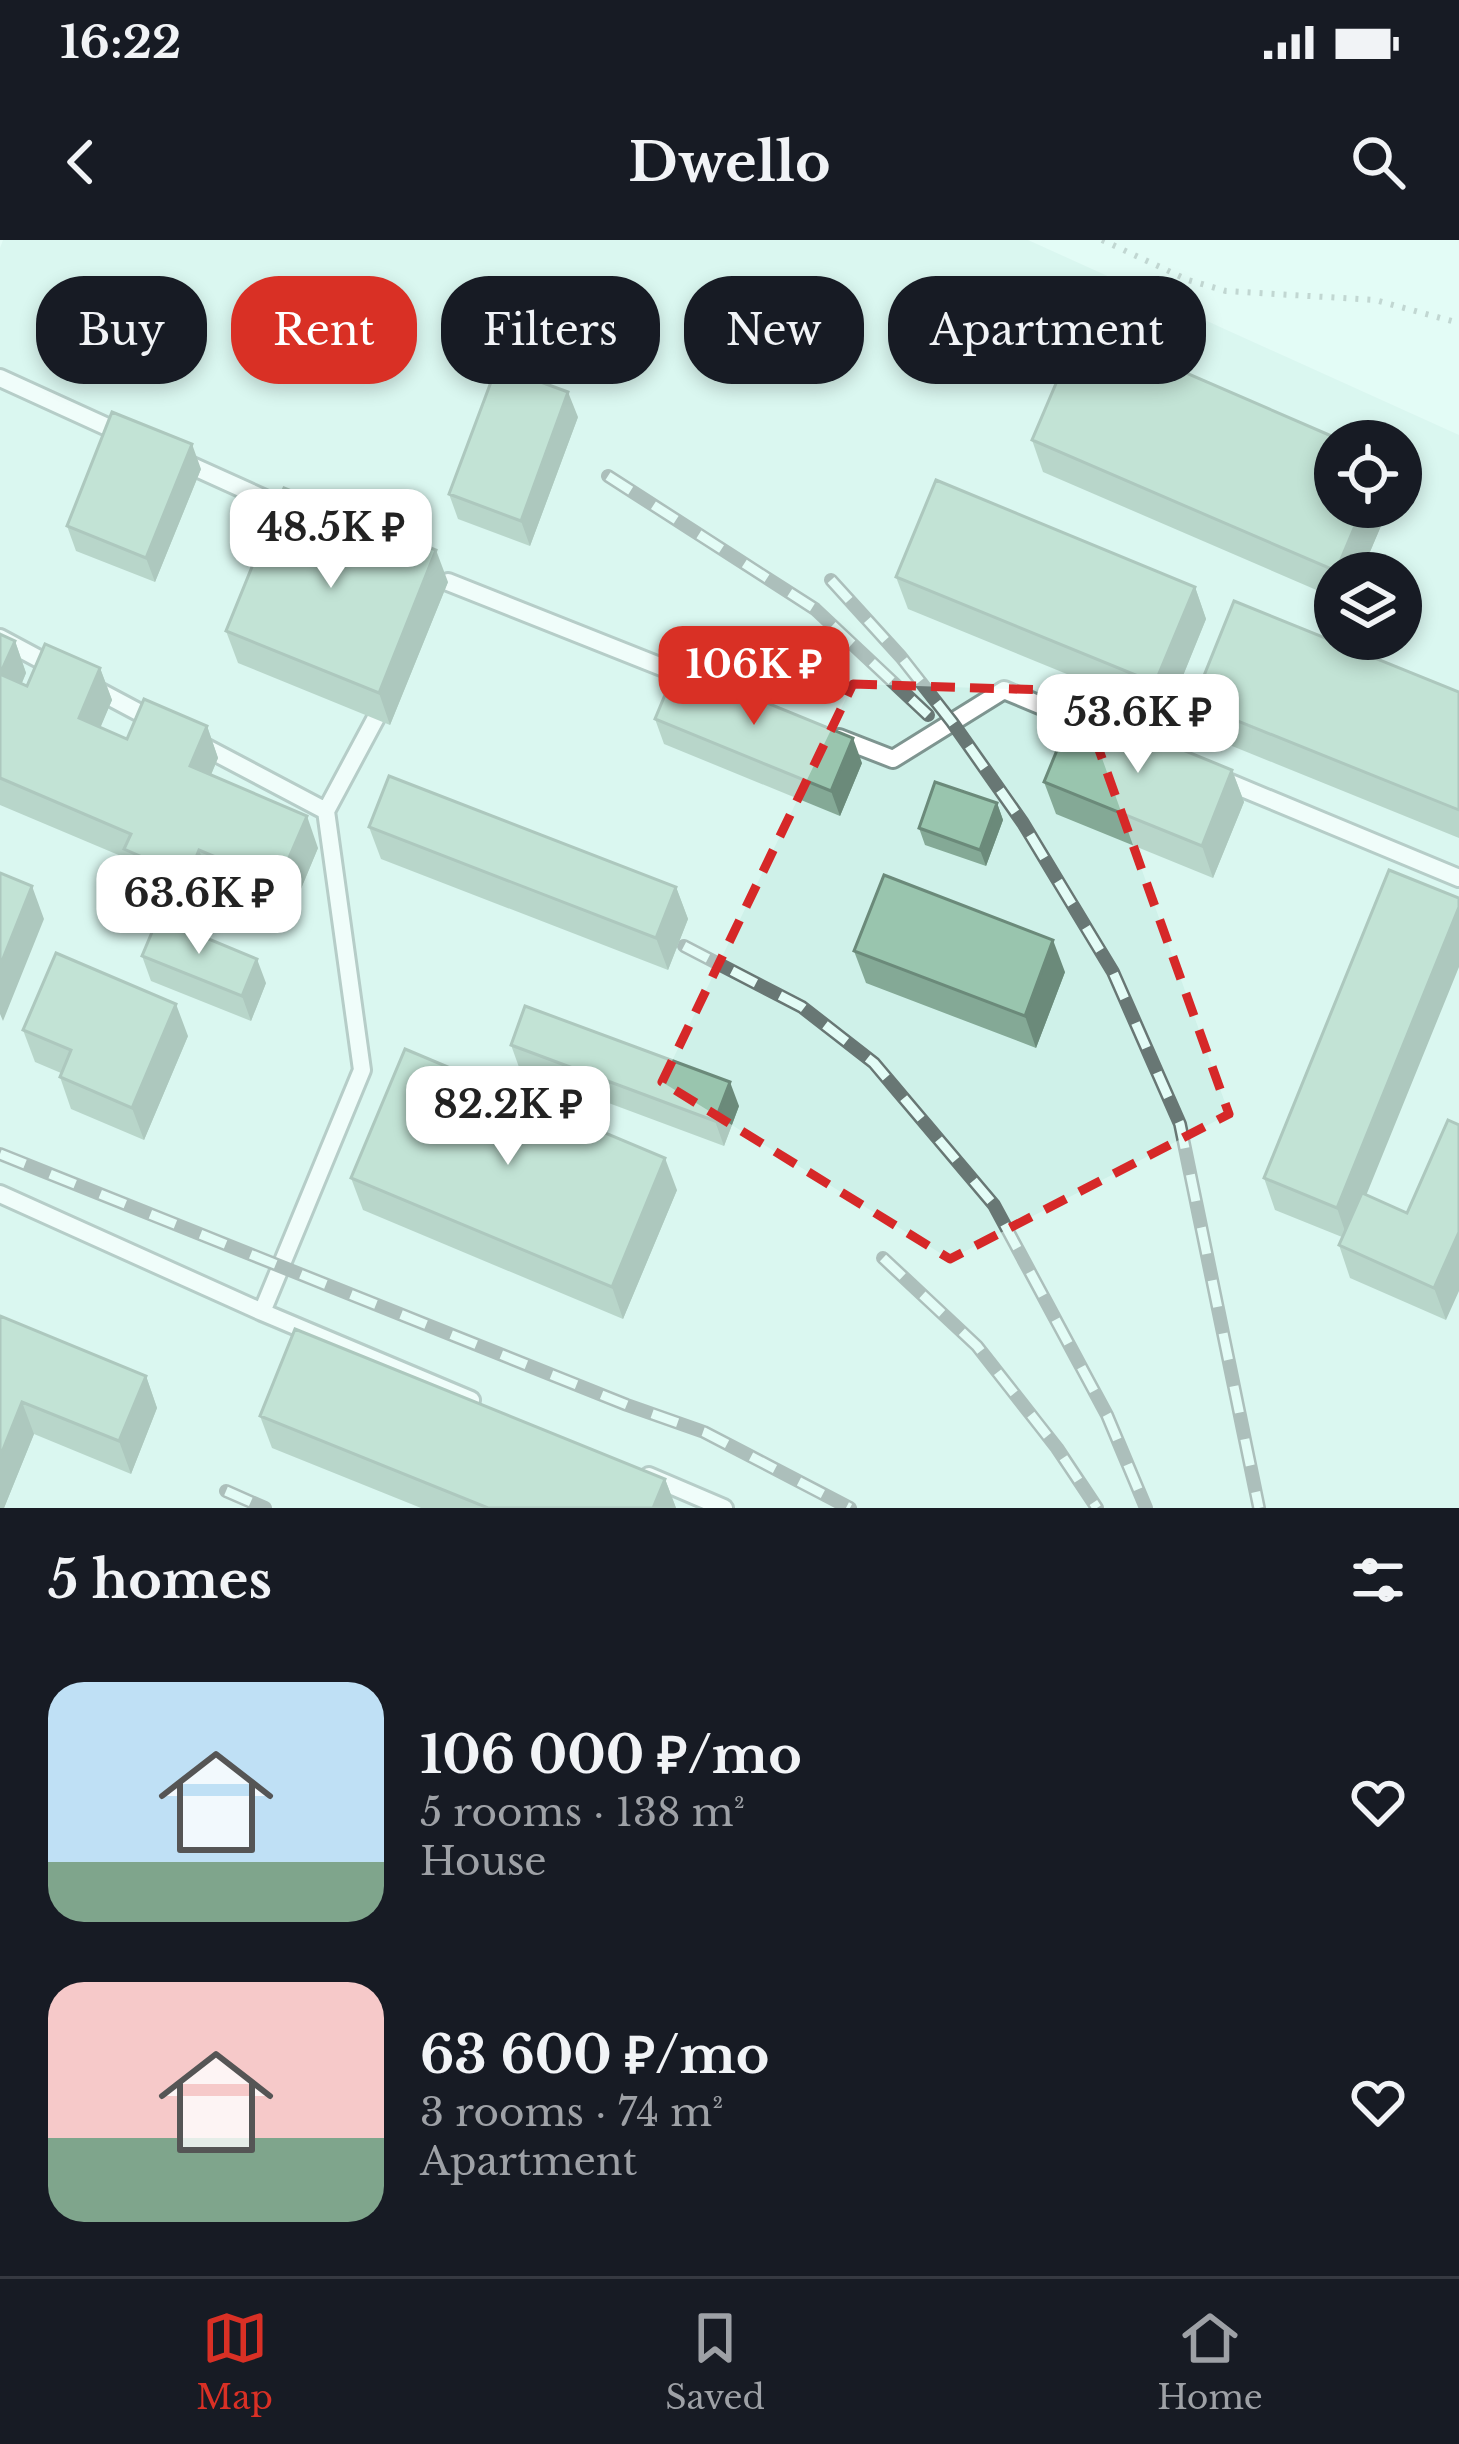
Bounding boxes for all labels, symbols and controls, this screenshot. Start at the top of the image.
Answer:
text: 16:22 [60,14,181,70]
icon: back [48,129,114,195]
text: Dwello [628,129,831,196]
icon: search [1345,129,1411,195]
chip: Buy [36,276,207,384]
chip: Rent [231,276,417,384]
chip: Filters [441,276,660,384]
chip: New [684,276,864,384]
chip: Apartment [888,276,1206,384]
map controls [1314,420,1422,660]
button: locate [1314,420,1422,528]
pin: 48.5K ₽ [220,489,442,591]
text: 48.5K ₽ [257,503,405,552]
button: layers [1314,552,1422,660]
pin: 106K ₽ [656,626,852,728]
text: 106K ₽ [686,640,822,689]
pin: 53.6K ₽ [1027,674,1249,776]
text: 53.6K ₽ [1064,688,1212,737]
pin: 63.6K ₽ [88,855,310,957]
text: 63.6K ₽ [123,869,275,918]
pin: 82.2K ₽ [397,1066,619,1168]
text: 82.2K ₽ [433,1080,583,1129]
icon: filters [1345,1547,1411,1613]
text: 5 homes [48,1549,272,1612]
text: 106 000 ₽/mo [420,1724,802,1787]
icon: home [144,1730,288,1874]
icon: heart [1345,1769,1411,1835]
text: 5 rooms · 138 m² [420,1788,745,1837]
text: House [420,1837,547,1886]
text: 63 600 ₽/mo [420,2024,769,2087]
icon: home [144,2030,288,2174]
icon: heart [1345,2069,1411,2135]
text: 3 rooms · 74 m² [420,2088,723,2137]
text: Apartment [420,2137,637,2186]
tab: Map [196,2305,273,2418]
tab: Saved [665,2305,765,2418]
tab: Home [1157,2305,1263,2418]

